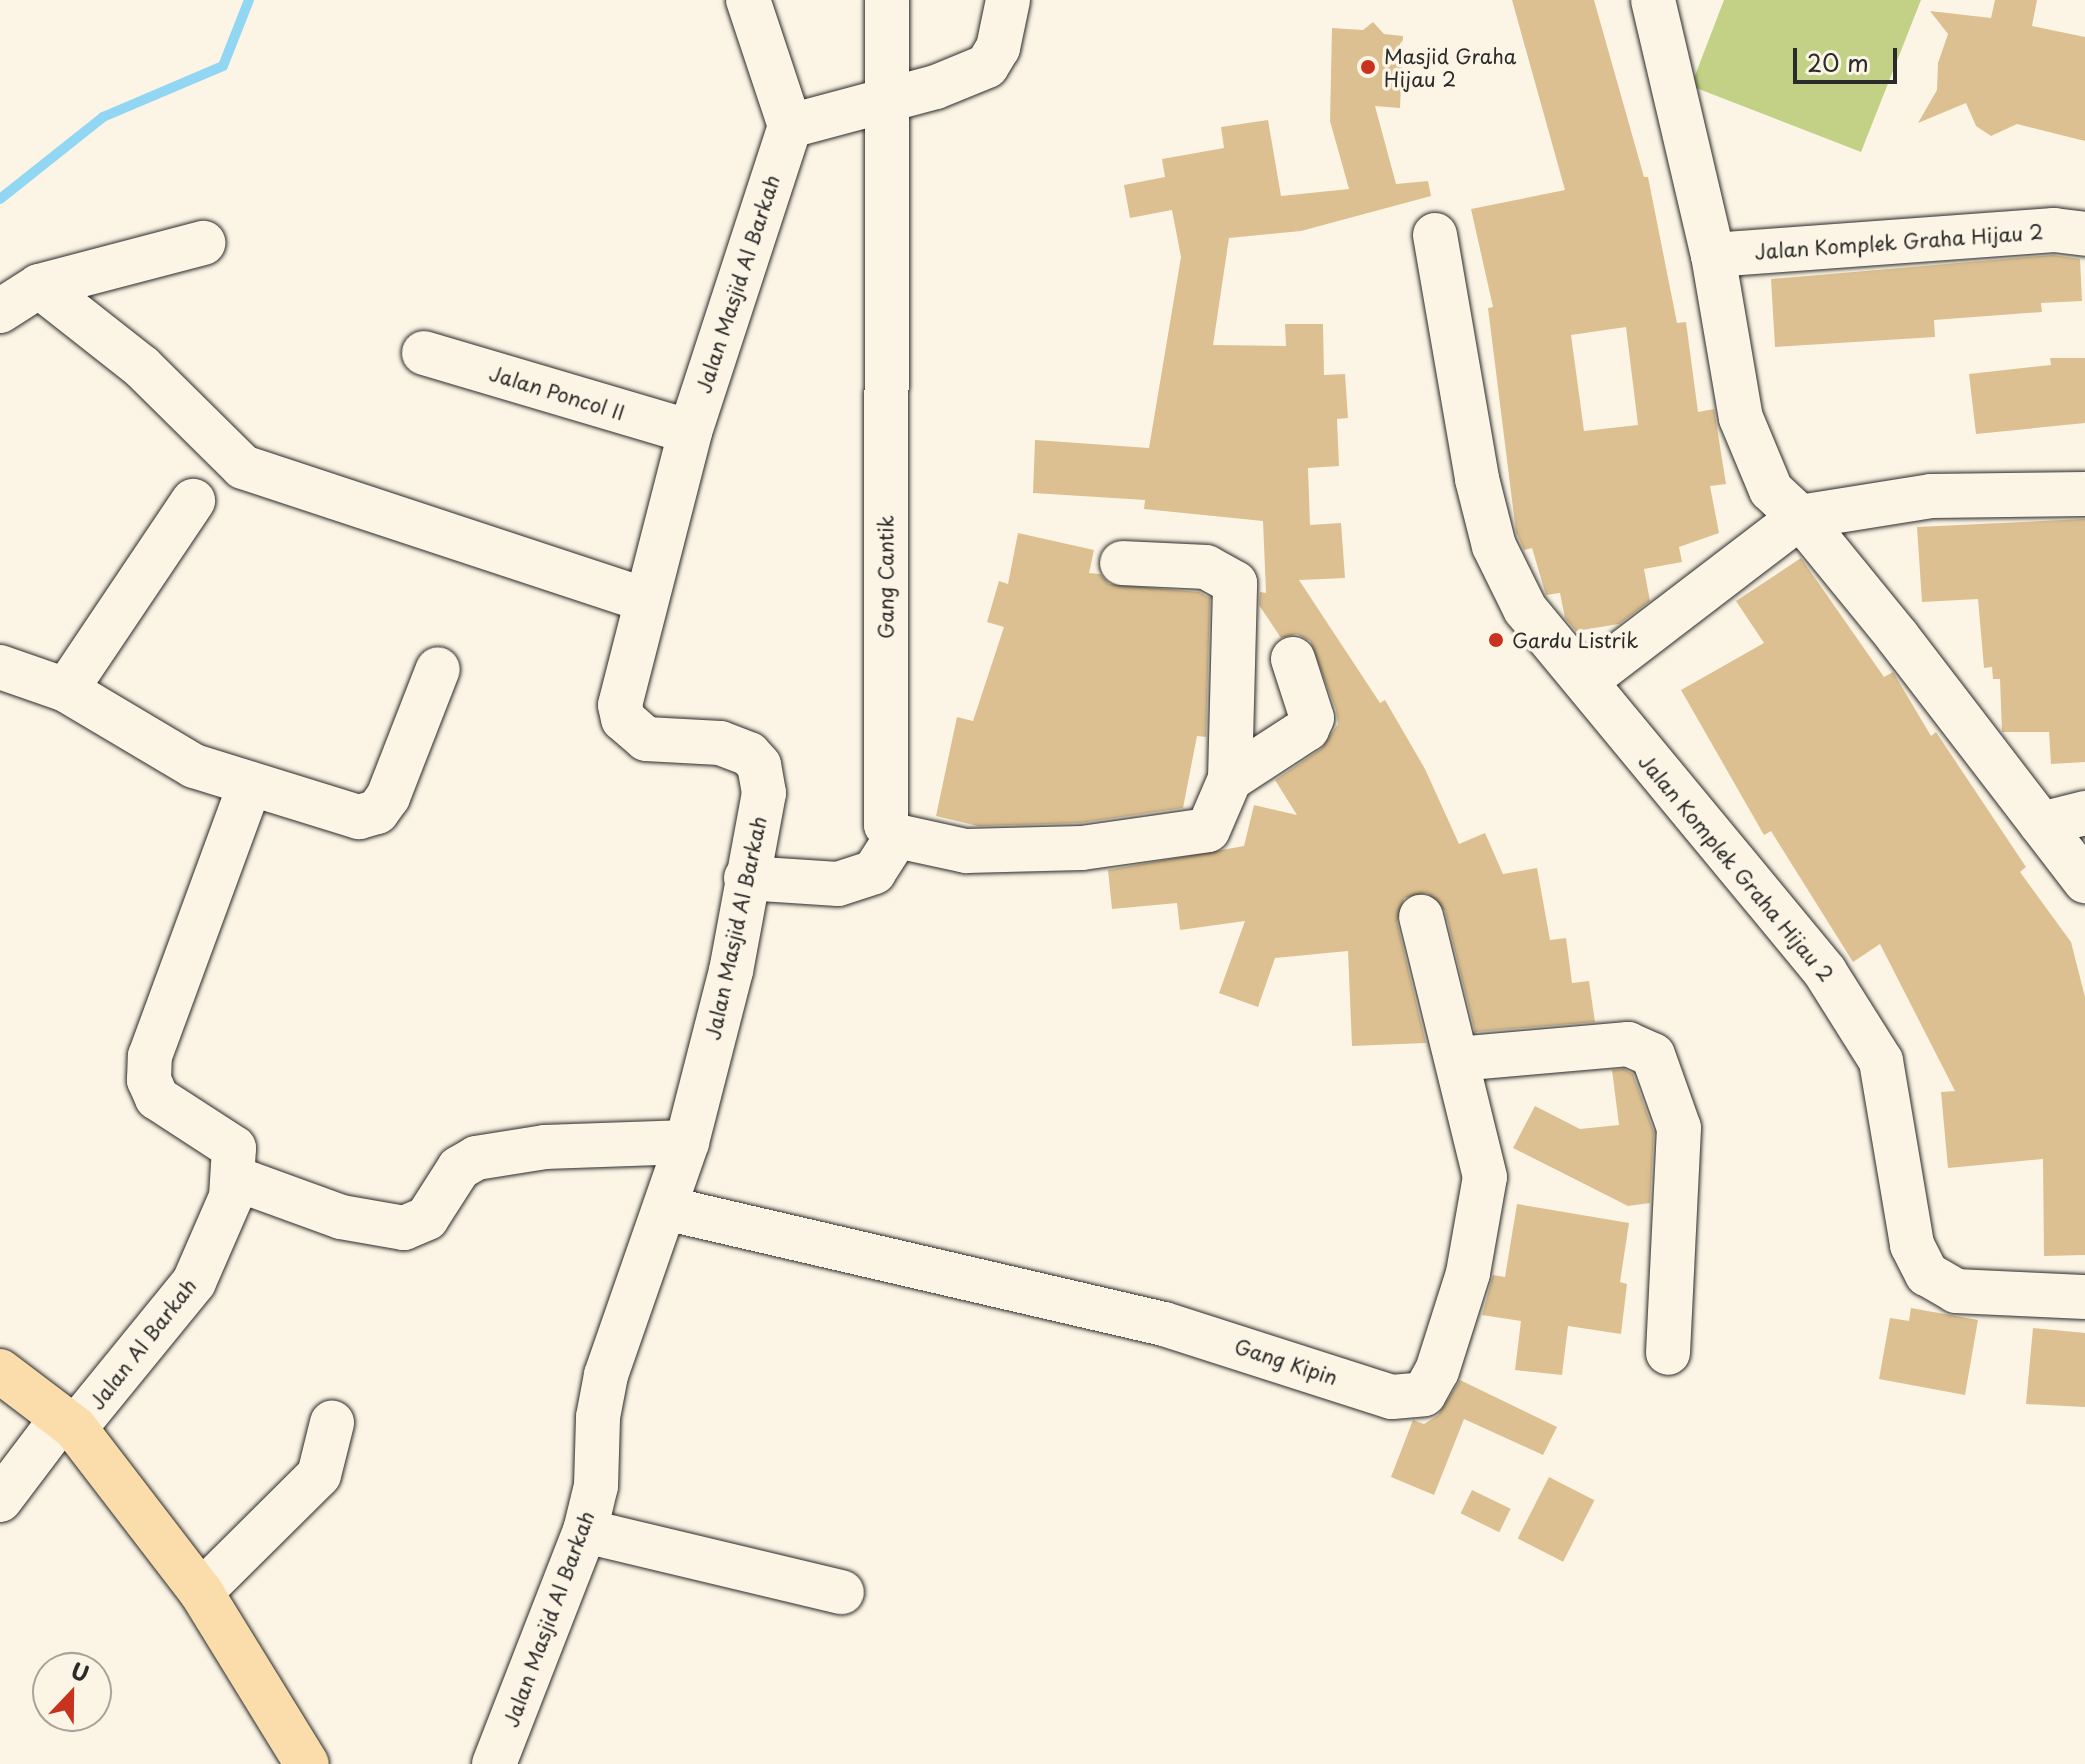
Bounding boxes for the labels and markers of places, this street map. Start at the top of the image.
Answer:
place label: Masjid Graha Hijau 2 [1384,44,1516,91]
marker: Masjid Graha Hijau 2 [1359,58,1377,76]
place label: Gardu Listrik [1512,628,1639,652]
marker: Gardu Listrik [1487,631,1505,649]

